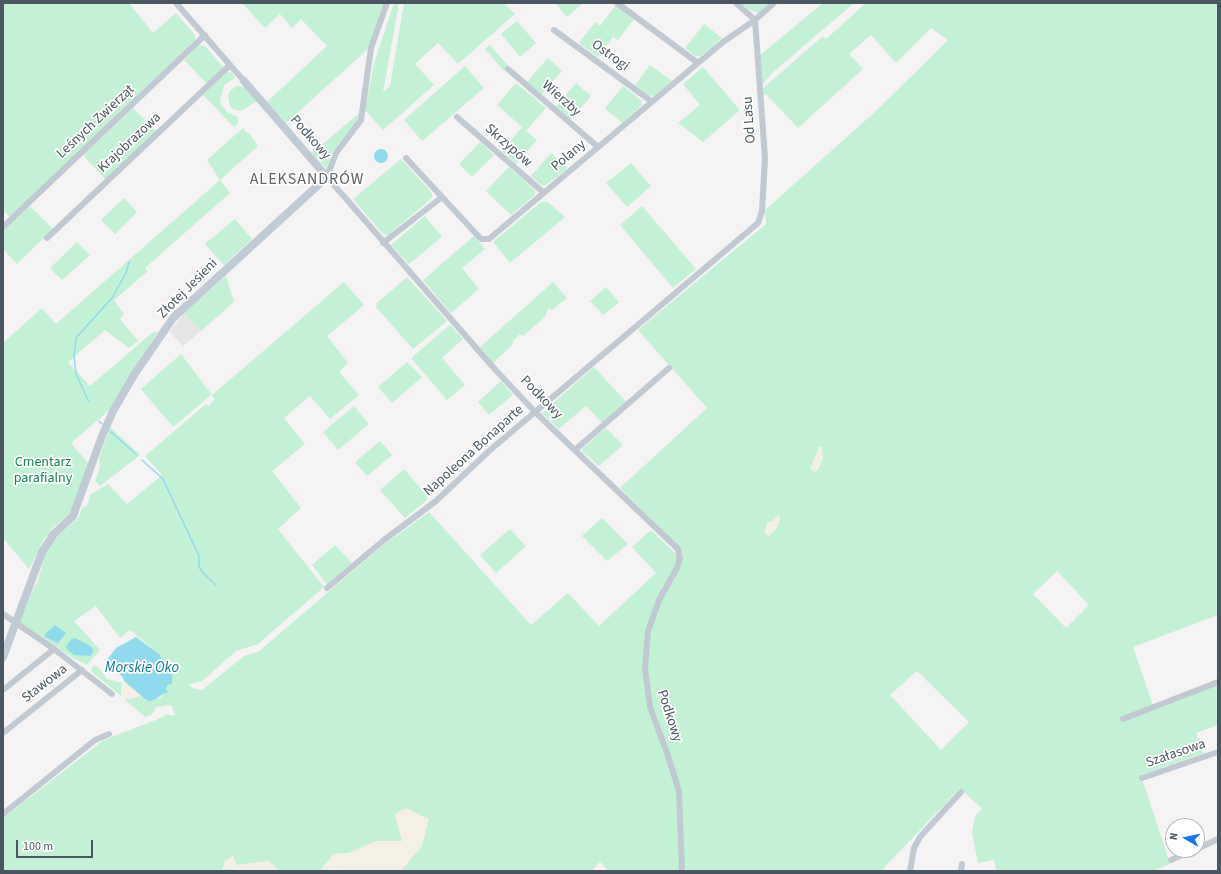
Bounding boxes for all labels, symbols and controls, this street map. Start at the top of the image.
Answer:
street label: Ostrogi [588,37,632,75]
street label: Wierzby [538,77,584,121]
street label: Leśnych Zwierząt [54,82,138,162]
street label: Od Lasu [740,96,760,144]
street label: Krajobrazowa [95,109,165,177]
street label: Podkowy [286,112,334,164]
street label: Skrzypów [481,121,535,171]
street label: Polany [548,137,590,175]
district label: ALEKSANDRÓW [250,170,364,190]
street label: Złotej Jesieni [155,256,221,322]
street label: Podkowy [516,373,566,423]
street label: Napoleona Bonaparte [421,402,527,500]
park label: Cmentarz parafialny [14,455,72,488]
water label: Morskie Oko [105,660,179,678]
street label: Stawowa [19,661,71,707]
street label: Podkowy [653,688,685,744]
street label: Szałasowa [1144,736,1208,772]
north arrow [1165,818,1205,858]
text: N [1166,831,1182,841]
scale bar [18,832,95,858]
text: 100 m [23,838,53,855]

